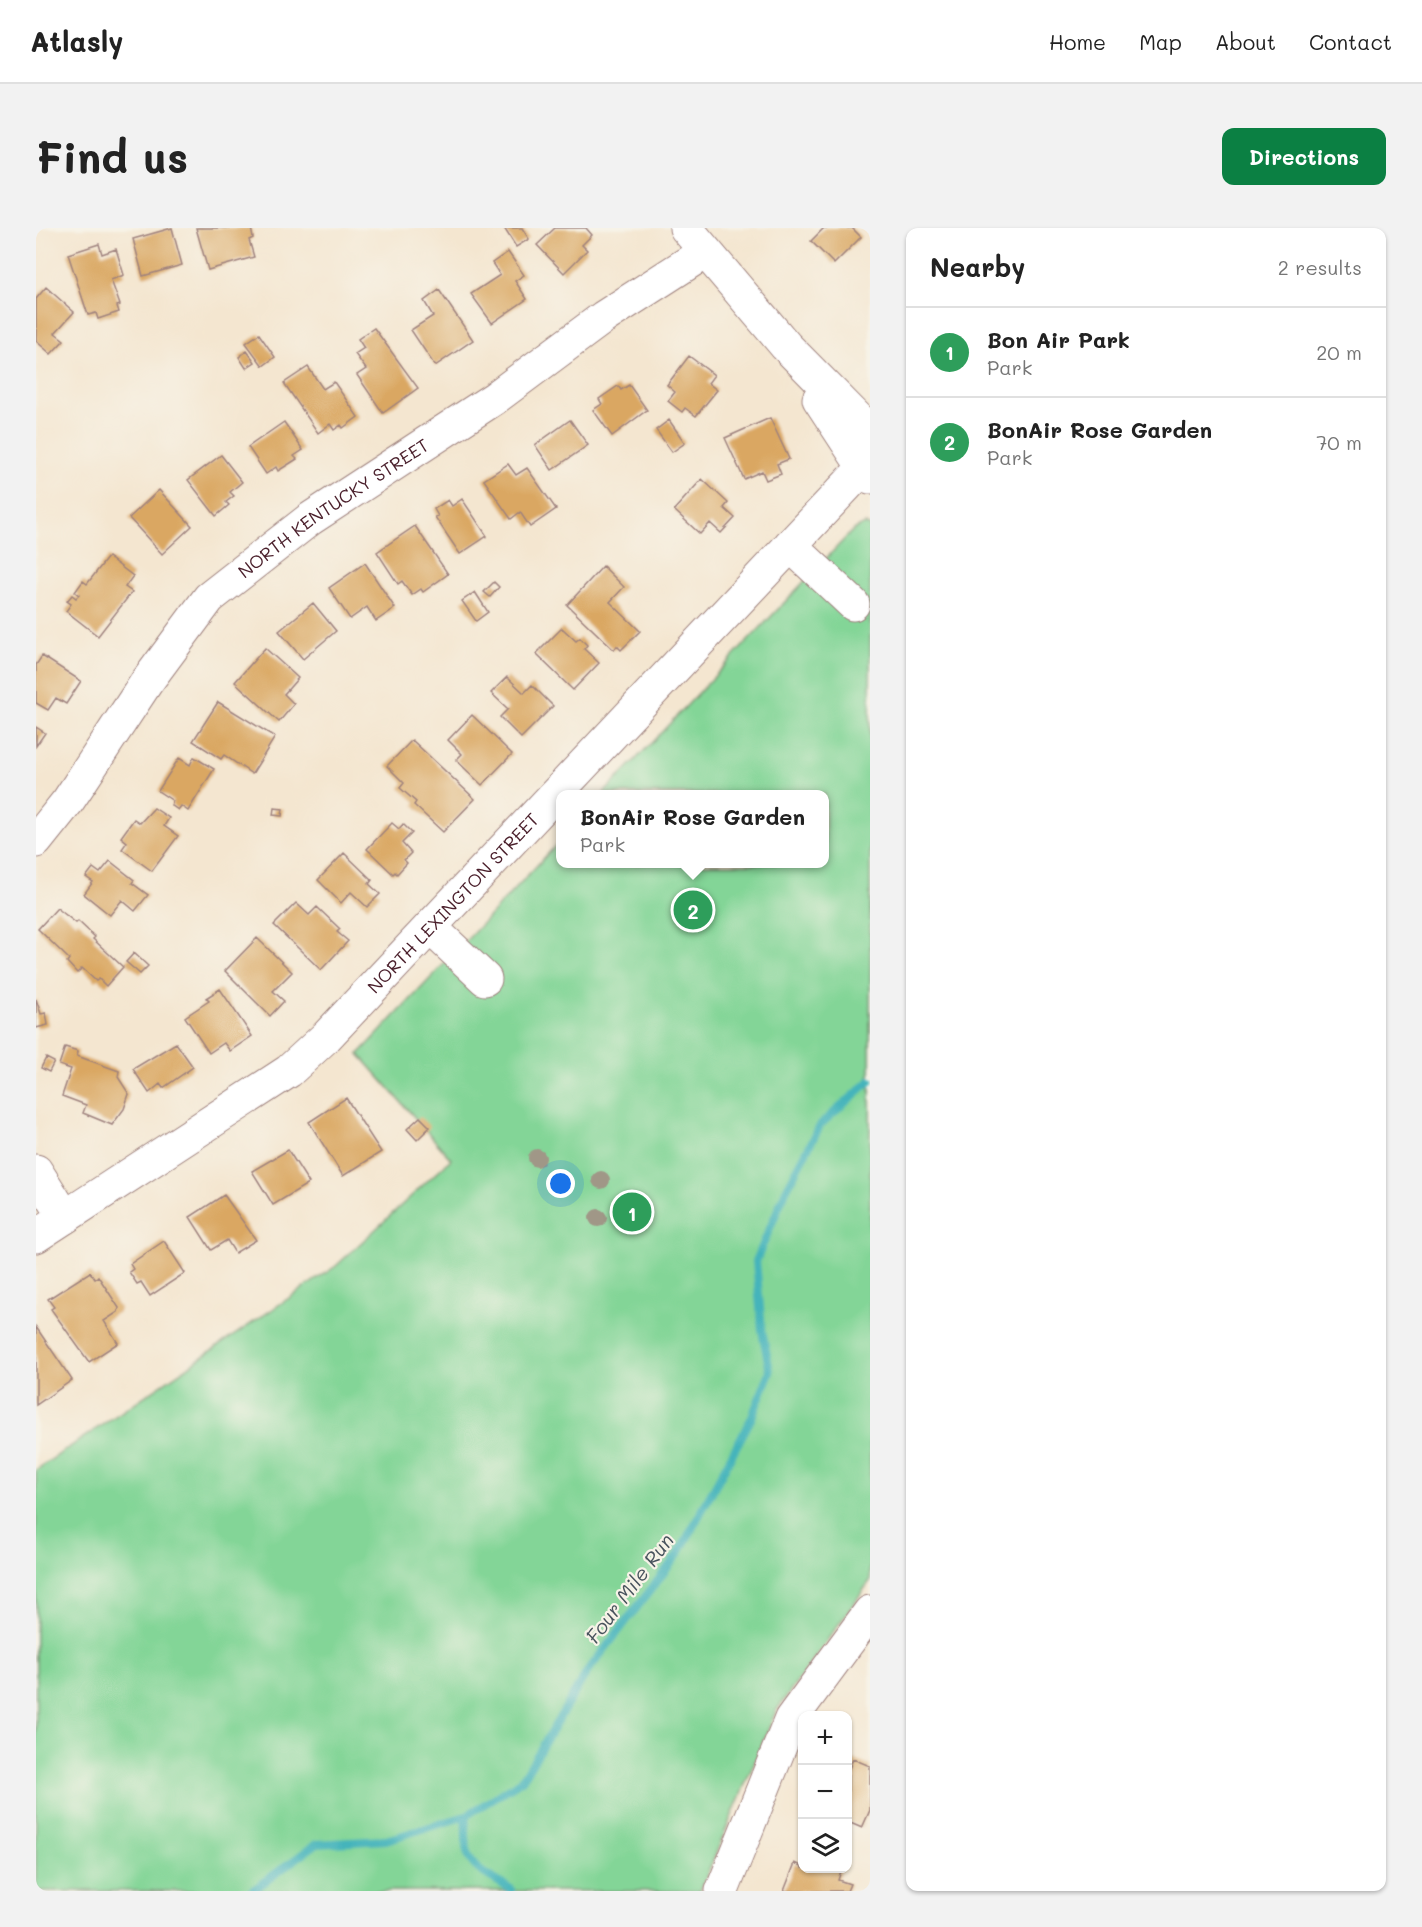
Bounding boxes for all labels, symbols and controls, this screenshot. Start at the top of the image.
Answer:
text: Atlasly [30,23,124,59]
text: Home [1049,28,1106,55]
text: Map [1139,28,1182,55]
text: About [1215,28,1276,55]
text: Contact [1309,28,1392,55]
button: Directions [1222,128,1386,185]
text: Find us [36,129,188,184]
text: Nearby [930,250,1025,284]
text: 2 results [1278,254,1362,280]
text: Bon Air Park [987,325,1130,354]
text: 1 [945,339,954,365]
text: 20 m [1316,339,1362,365]
text: Park [987,354,1032,380]
text: BonAir Rose Garden [987,415,1212,444]
text: 2 [944,429,955,455]
text: 70 m [1316,429,1362,455]
street label: NORTH KENTUCKY STREET [233,433,433,583]
text: Park [987,444,1032,470]
popup [556,790,829,868]
text: BonAir Rose Garden [580,802,805,831]
street label: NORTH LEXINGTON STREET [362,807,544,998]
text: Park [580,831,625,857]
pin: 2 [674,888,712,932]
your location [546,1169,575,1198]
pin: 1 [612,1190,652,1234]
water label: Four Mile Run [579,1528,679,1648]
map controls [798,1711,852,1873]
button: + [798,1711,852,1765]
button: − [798,1765,852,1819]
button: layers [798,1819,852,1873]

